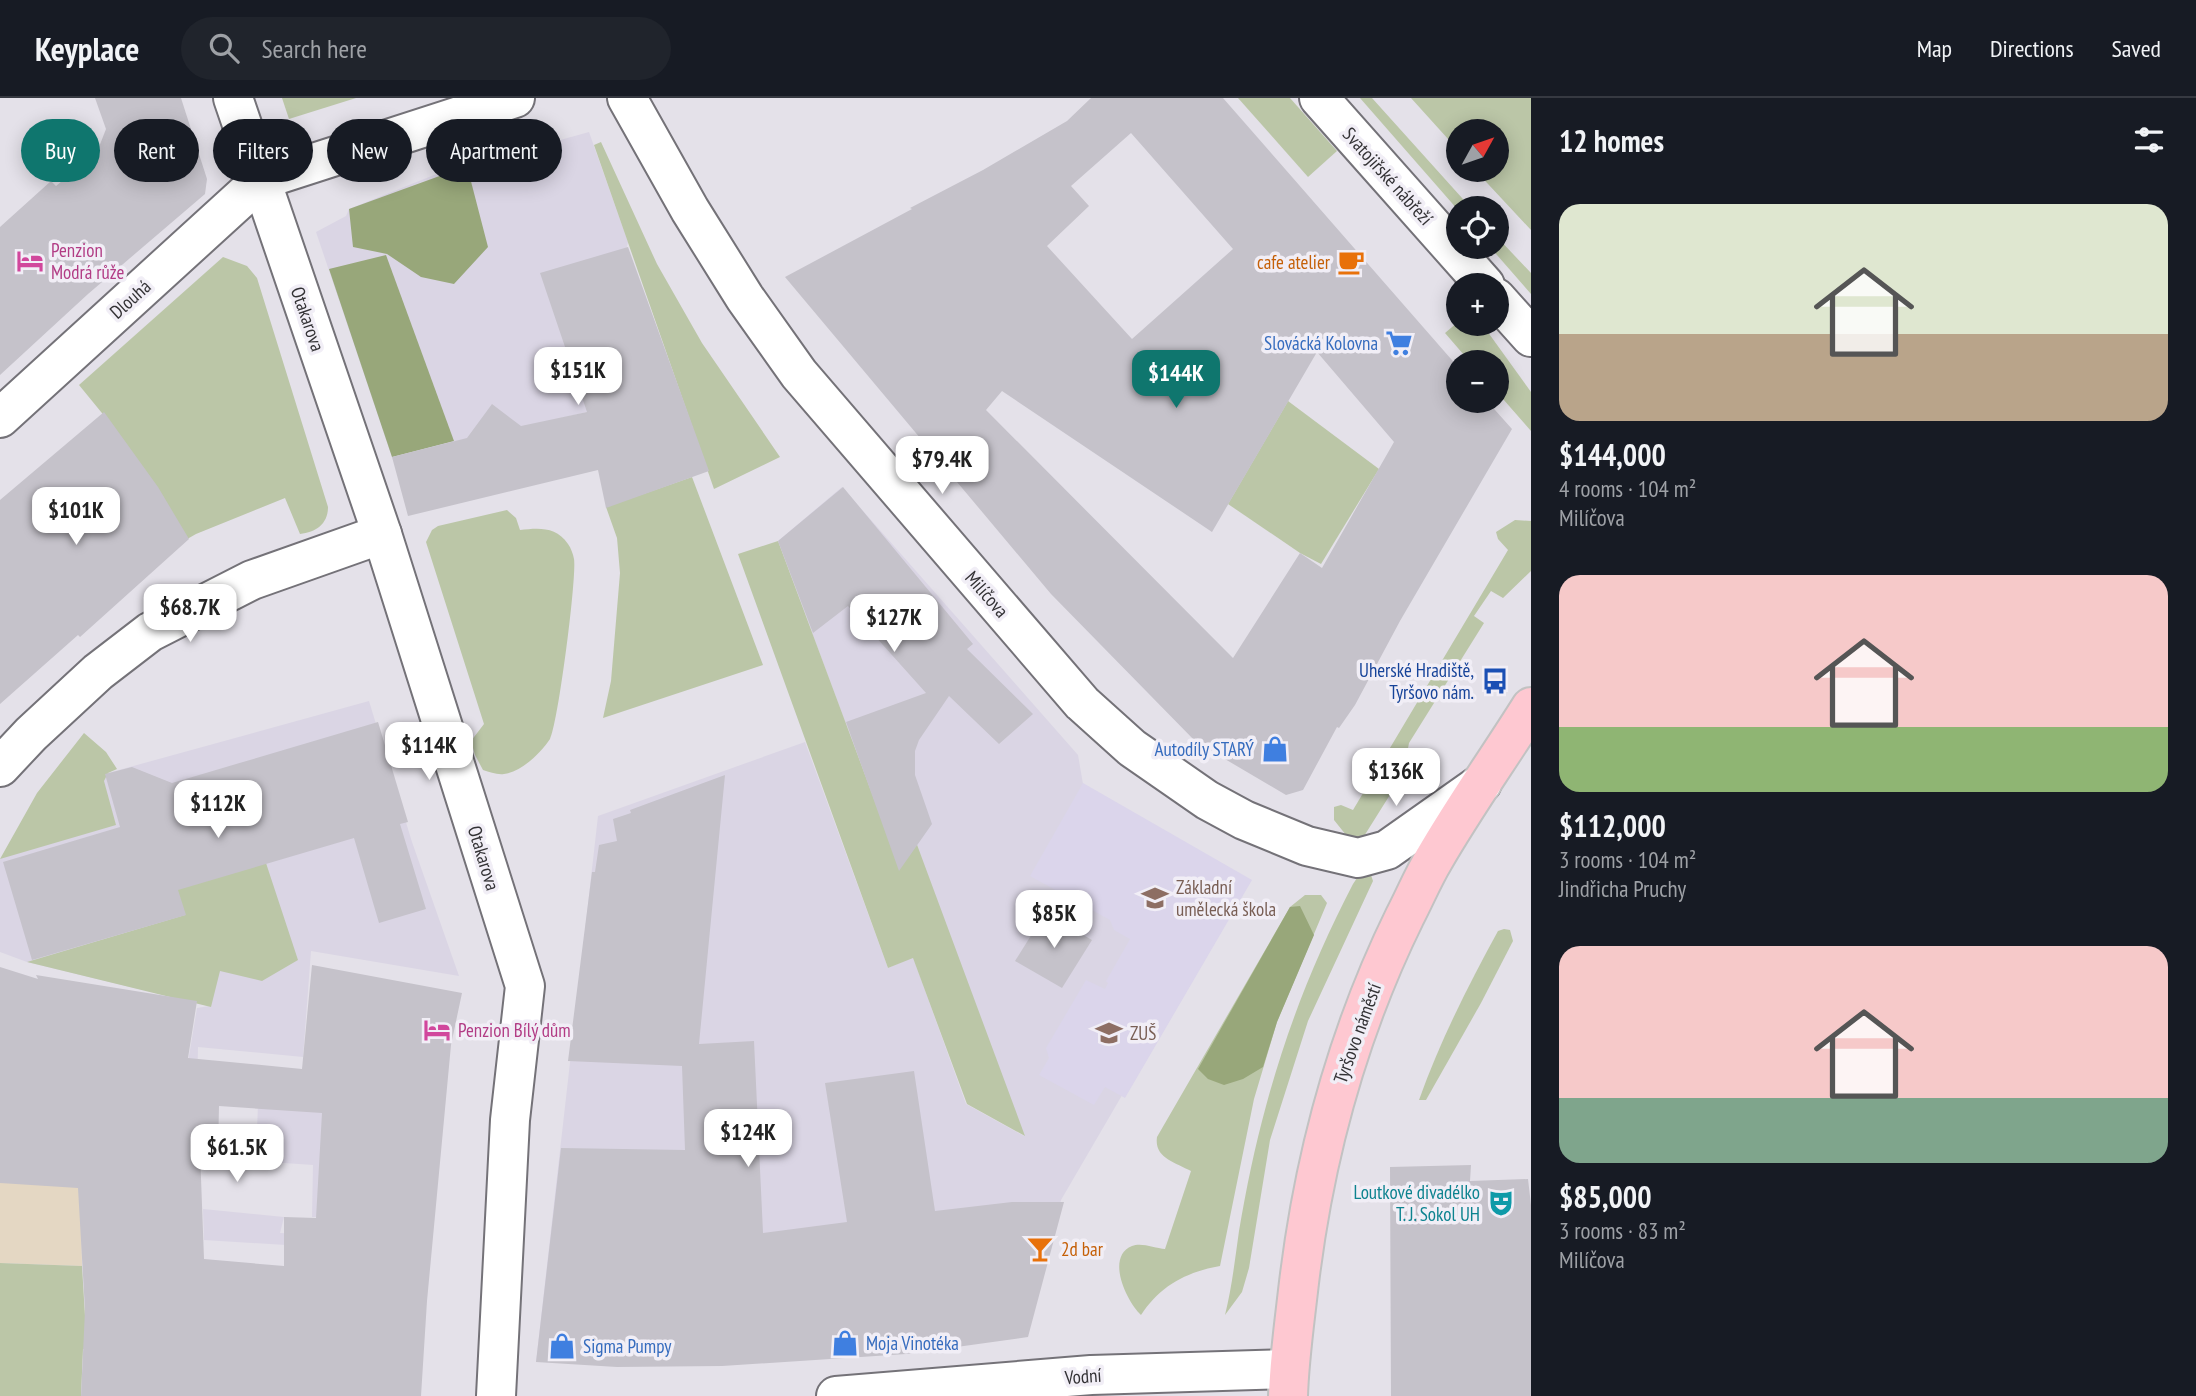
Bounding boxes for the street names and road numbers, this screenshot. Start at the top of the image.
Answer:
street label: Svatojiřské nábřeží [1338,122,1438,230]
street label: Dlouhá [105,274,155,324]
street label: Otakarova [286,284,330,354]
street label: Milíčova [960,566,1014,622]
street label: Otakarova [463,823,505,893]
street label: Tyršovo náměstí [1328,980,1386,1086]
street label: Vodní [1063,1363,1102,1389]

